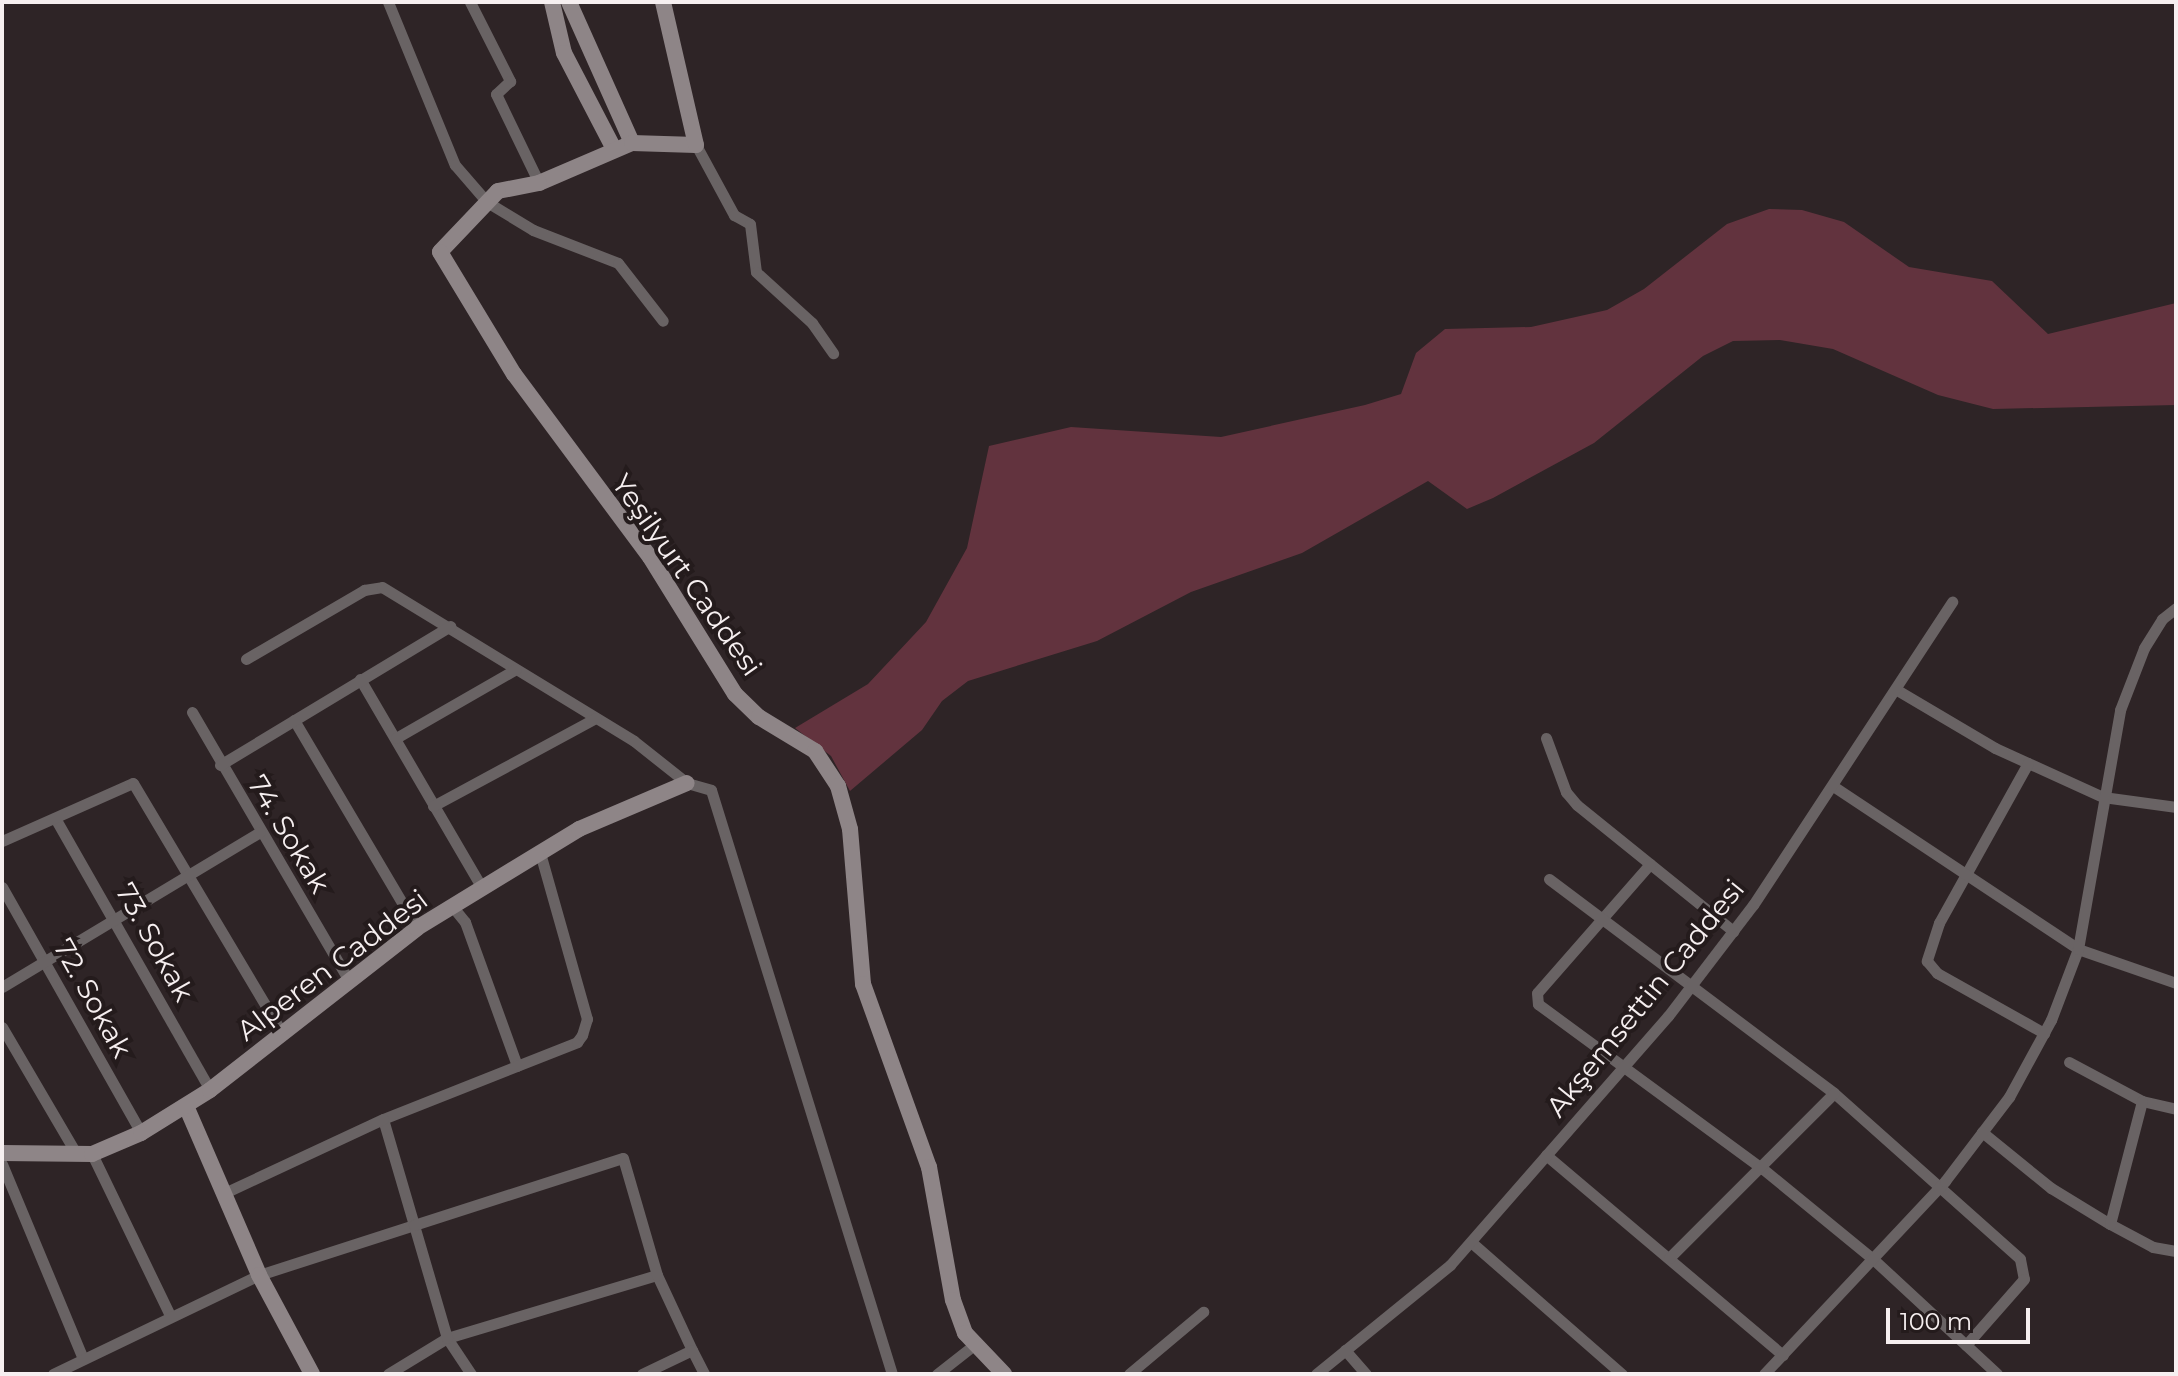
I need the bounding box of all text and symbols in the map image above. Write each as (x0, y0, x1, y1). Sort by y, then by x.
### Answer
street label: Yeşilyurt Caddesi (605, 468, 769, 682)
street label: 74. Sokak (241, 769, 337, 899)
street label: Akşemsettin Caddesi (1539, 873, 1751, 1123)
street label: 73. Sokak (109, 877, 201, 1007)
street label: Alperen Caddesi (230, 882, 434, 1048)
street label: 72. Sokak (47, 933, 139, 1063)
scale bar (1890, 1292, 2034, 1342)
text: 100 m (1900, 1307, 1972, 1336)

